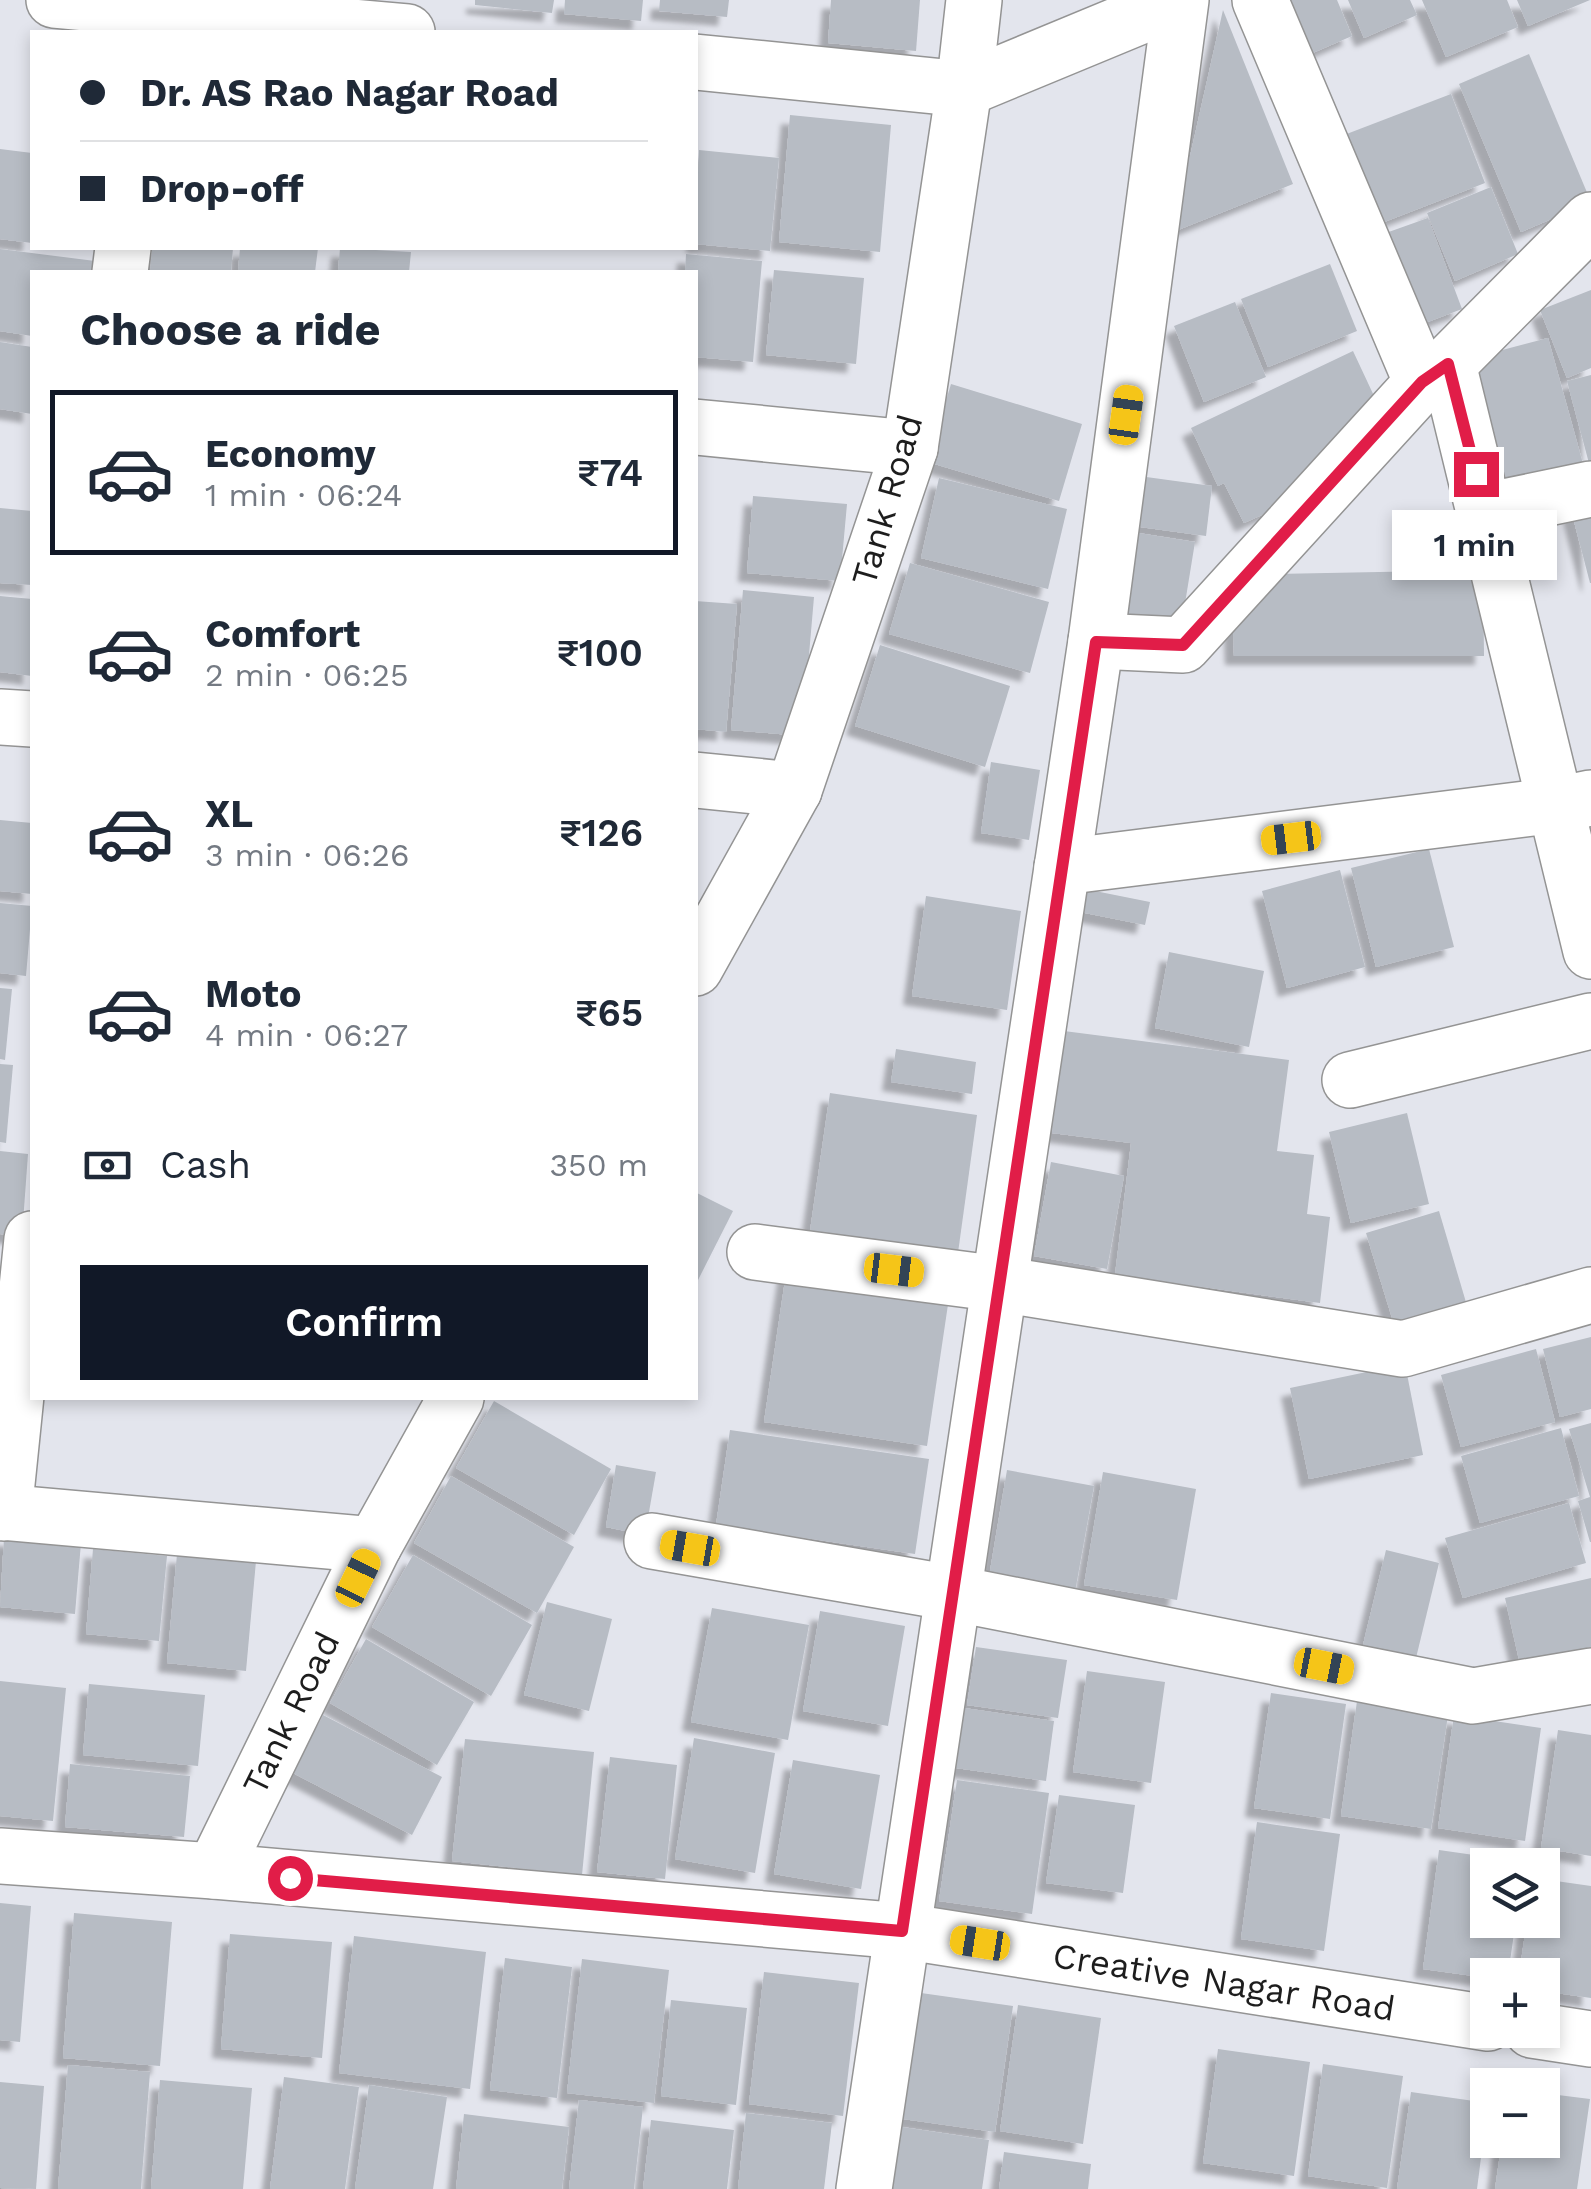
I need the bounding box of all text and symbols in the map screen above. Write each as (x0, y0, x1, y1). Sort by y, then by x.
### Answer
text: Dr. AS Rao Nagar Road (140, 71, 559, 115)
text: Drop-off (140, 167, 304, 211)
text: Choose a ride (80, 303, 380, 356)
car (1107, 383, 1145, 447)
street label: Tank Road (843, 410, 931, 590)
icon: car (85, 428, 175, 518)
text: Economy (205, 432, 376, 476)
text: ₹74 (577, 451, 643, 495)
route end (1454, 452, 1499, 497)
text: 1 min · 06:24 (205, 476, 402, 514)
callout: 1 min (1394, 509, 1558, 579)
text: 1 min (1433, 526, 1516, 564)
icon: car (85, 608, 175, 698)
text: Comfort (205, 612, 360, 656)
text: ₹100 (557, 631, 643, 675)
text: 2 min · 06:25 (205, 656, 409, 694)
icon: car (85, 788, 175, 878)
text: XL (205, 792, 253, 836)
text: ₹126 (559, 811, 643, 855)
car (1259, 819, 1323, 857)
text: 3 min · 06:26 (205, 836, 409, 874)
icon: car (85, 968, 175, 1058)
text: Moto (205, 972, 301, 1016)
text: ₹65 (575, 991, 643, 1035)
text: 4 min · 06:27 (205, 1016, 408, 1054)
icon: cash (80, 1138, 135, 1193)
text: Cash (160, 1143, 251, 1187)
text: 350 m (549, 1146, 648, 1184)
car (862, 1251, 926, 1289)
button: Confirm (80, 1265, 648, 1380)
car (658, 1528, 722, 1568)
car (331, 1544, 385, 1612)
street label: Tank Road (234, 1625, 348, 1801)
car (1292, 1646, 1356, 1686)
map controls (1470, 1848, 1560, 2158)
button: layers (1470, 1848, 1560, 1938)
route start (268, 1856, 313, 1901)
car (948, 1923, 1012, 1963)
street label: Creative Nagar Road (1050, 1934, 1398, 2030)
button: + (1470, 1958, 1560, 2048)
button: − (1470, 2068, 1560, 2158)

